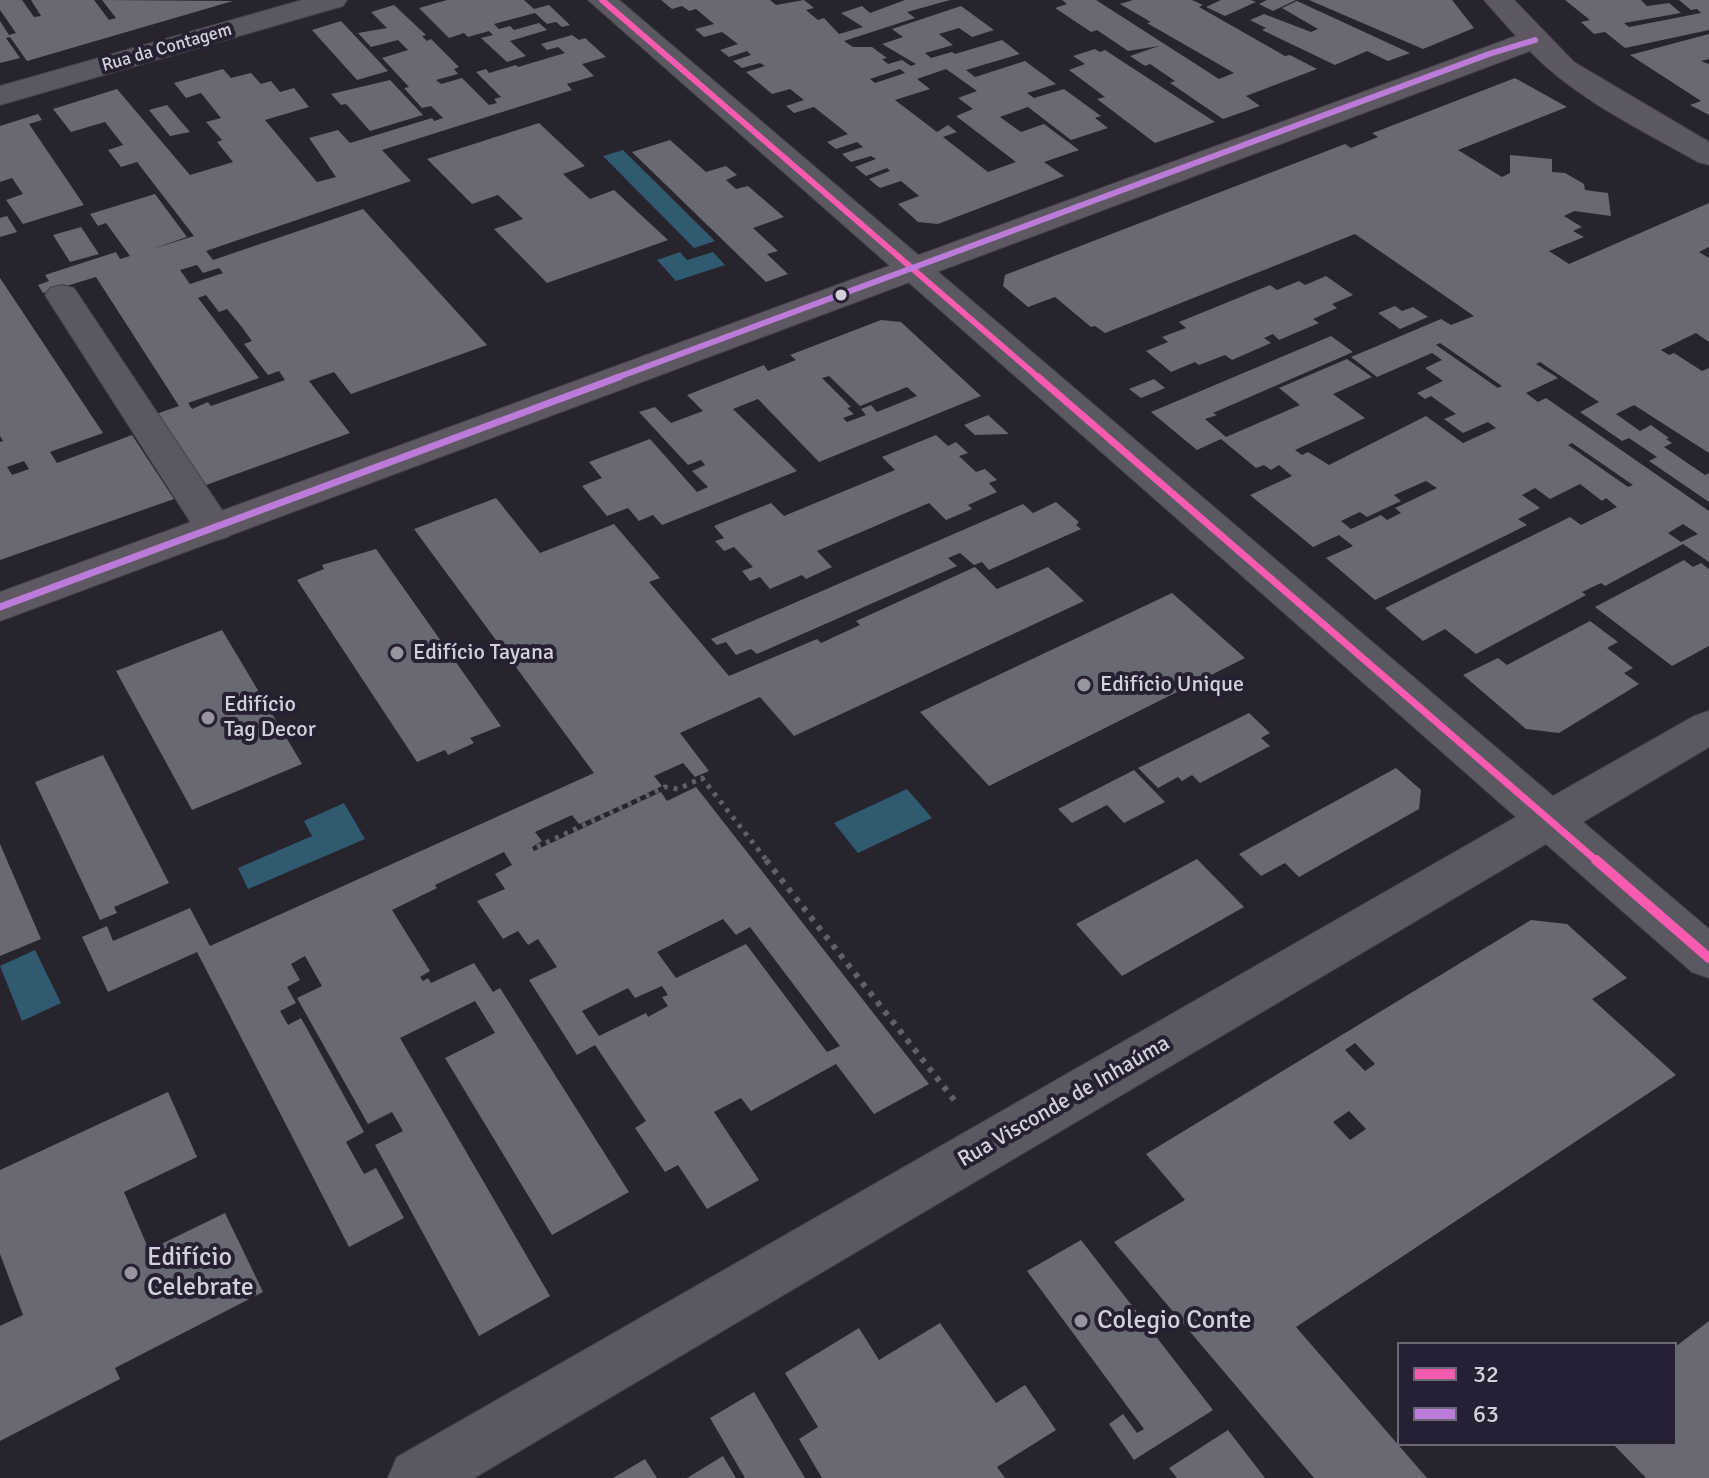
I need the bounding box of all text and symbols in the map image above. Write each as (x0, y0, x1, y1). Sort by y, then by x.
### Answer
street label: Rua da Contagem (100, 19, 234, 77)
unlabelled marker (833, 287, 849, 303)
place label: Edifício Tayana (413, 640, 554, 666)
marker: Edifício Tayana (388, 644, 406, 662)
place label: Edifício Unique (1100, 672, 1244, 698)
marker: Edifício Unique (1075, 676, 1093, 694)
place label: Edifício Tag Decor (224, 692, 316, 744)
marker: Edifício Tag Decor (199, 709, 217, 727)
street label: Rua Visconde de Inhaúma (953, 1031, 1175, 1173)
place label: Edifício Celebrate (147, 1242, 254, 1304)
marker: Edifício Celebrate (122, 1264, 140, 1282)
place label: Colegio Conte (1097, 1305, 1251, 1337)
marker: Colegio Conte (1072, 1312, 1090, 1330)
legend (1397, 1342, 1677, 1446)
text: 32 (1473, 1359, 1499, 1389)
text: 63 (1473, 1399, 1499, 1429)

